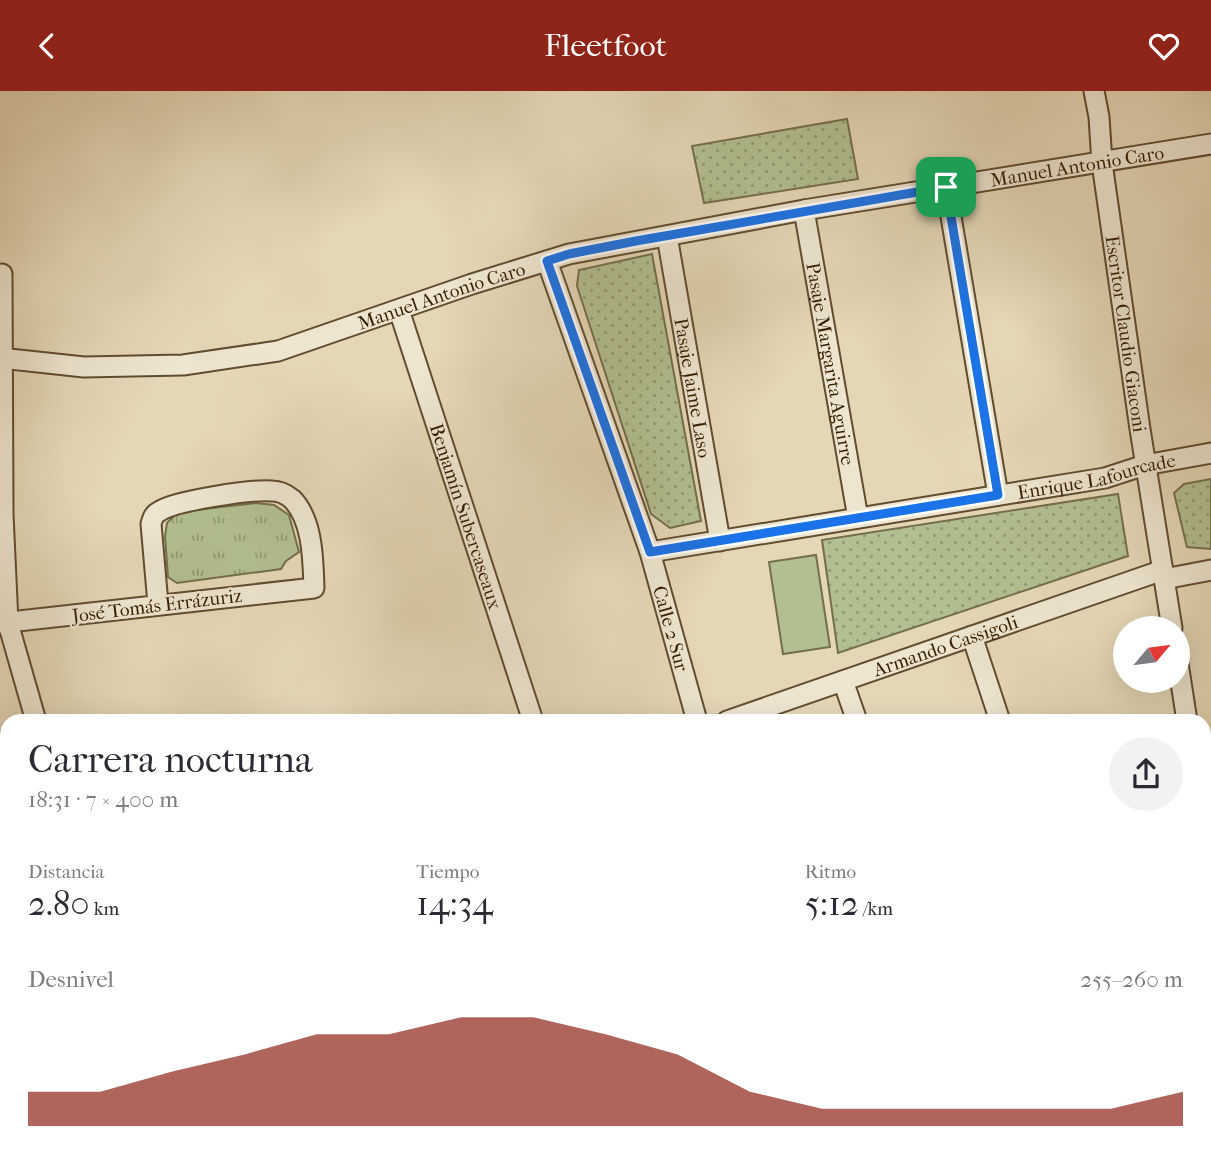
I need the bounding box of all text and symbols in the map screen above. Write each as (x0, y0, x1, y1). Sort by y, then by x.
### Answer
icon: back (28, 27, 66, 65)
text: Fleetfoot (544, 27, 667, 64)
icon: heart (1145, 27, 1183, 65)
street label: Manuel Antonio Caro (989, 142, 1166, 192)
pin (916, 157, 976, 217)
icon: arrive (927, 168, 965, 206)
street label: Escritor Claudio Giaconi (1100, 234, 1150, 434)
street label: Manuel Antonio Caro (355, 258, 528, 335)
street label: Pasaje Margarita Aguirre (801, 261, 859, 467)
street label: Pasaje Jaime Laso (669, 316, 715, 460)
street label: Benjamín Subercaseaux (425, 421, 506, 612)
street label: Enrique Lafourcade (1016, 450, 1177, 504)
street label: Calle 2 Sur (648, 583, 693, 675)
street label: José Tomás Errázuriz (69, 585, 243, 628)
street label: Armando Cassigoli (869, 611, 1021, 682)
north arrow (1113, 616, 1190, 693)
map controls (1113, 616, 1190, 693)
text: Carrera nocturna (28, 737, 313, 782)
button: share (1109, 737, 1183, 811)
text: 18:31 · 7 × 400 m (28, 786, 178, 813)
text: Distancia (28, 861, 104, 883)
text: Tiempo (416, 861, 479, 883)
text: Ritmo (805, 861, 856, 883)
text: 2.80 (28, 883, 90, 924)
text: 14:34 (416, 883, 493, 924)
text: 5:12 (805, 883, 859, 924)
text: km (90, 898, 119, 920)
text: /km (859, 898, 893, 920)
text: Desnivel (28, 966, 114, 993)
text: 255–260 m (1080, 966, 1183, 993)

